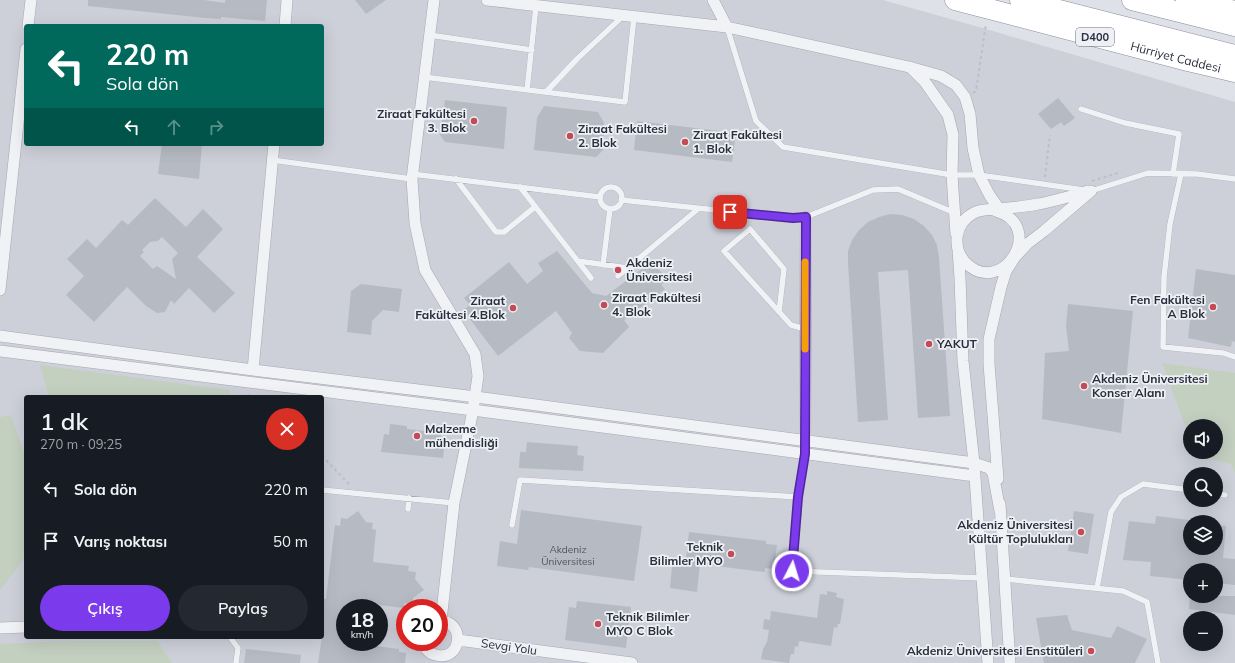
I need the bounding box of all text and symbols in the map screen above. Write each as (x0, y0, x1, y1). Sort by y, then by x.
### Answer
road number: D400 (1076, 28, 1114, 46)
text: 220 m (106, 37, 189, 72)
street label: Hürriyet Caddesi (1129, 38, 1223, 75)
icon: left (40, 40, 92, 92)
text: Sola dön (106, 72, 179, 95)
place label: Ziraat Fakültesi 3. Blok (377, 106, 466, 135)
icon: left (121, 116, 143, 138)
icon: ahead (163, 116, 185, 138)
icon: right (205, 116, 227, 138)
marker: Ziraat Fakültesi 3. Blok (469, 116, 479, 126)
place label: Ziraat Fakültesi 2. Blok (578, 121, 667, 150)
place label: Ziraat Fakültesi 1. Blok (693, 127, 782, 156)
marker: Ziraat Fakültesi 2. Blok (565, 131, 575, 141)
marker: Ziraat Fakültesi 1. Blok (680, 137, 690, 147)
pin (713, 195, 747, 229)
icon: arrive (719, 201, 741, 223)
place label: Akdeniz Üniversitesi (626, 255, 692, 284)
marker: Akdeniz Üniversitesi (613, 265, 623, 275)
place label: Ziraat Fakültesi 4. Blok (612, 290, 701, 319)
place label: Fen Fakültesi A Blok (1130, 292, 1205, 321)
place label: Ziraat Fakültesi 4.Blok (415, 293, 505, 322)
marker: Ziraat Fakültesi 4. Blok (599, 300, 609, 310)
marker: Fen Fakültesi A Blok (1208, 302, 1218, 312)
marker: Ziraat Fakültesi 4.Blok (508, 303, 518, 313)
place label: YAKUT (936, 336, 978, 351)
marker: YAKUT (924, 339, 934, 349)
place label: Akdeniz Üniversitesi Konser Alanı (1092, 371, 1208, 400)
marker: Akdeniz Üniversitesi Konser Alanı (1079, 381, 1089, 391)
text: 1 dk (40, 406, 88, 436)
button: close (266, 408, 308, 450)
map controls (1183, 419, 1223, 651)
button: sound (1183, 419, 1223, 459)
place label: Malzeme mühendisliği (425, 421, 498, 450)
marker: Malzeme mühendisliği (412, 431, 422, 441)
text: 270 m · 09:25 (40, 436, 122, 452)
button: search (1183, 467, 1223, 507)
icon: left (40, 478, 62, 500)
text: Sola dön (74, 480, 137, 499)
text: 220 m (264, 480, 308, 499)
button: layers (1183, 515, 1223, 555)
place label: Akdeniz Üniversitesi Kültür Toplulukları (957, 517, 1073, 546)
marker: Akdeniz Üniversitesi Kültür Toplulukları (1076, 527, 1086, 537)
icon: arrive (40, 530, 62, 552)
text: Varış noktası (74, 532, 167, 551)
text: 50 m (273, 532, 308, 551)
place label: Teknik Bilimler MYO (650, 539, 723, 568)
house number: Akdeniz Üniversitesi (541, 543, 595, 568)
marker: Teknik Bilimler MYO (726, 549, 736, 559)
position arrow (771, 550, 813, 592)
button: + (1183, 563, 1223, 603)
button: Çıkış (40, 585, 170, 631)
button: Paylaş (178, 585, 308, 631)
speed limit sign: 20 (396, 599, 448, 651)
text: 18 (350, 607, 374, 632)
place label: Teknik Bilimler MYO C Blok (606, 609, 690, 638)
button: − (1183, 611, 1223, 651)
marker: Teknik Bilimler MYO C Blok (593, 619, 603, 629)
text: km/h (351, 628, 373, 641)
street label: Sevgi Yolu (480, 635, 538, 658)
place label: Akdeniz Üniversitesi Enstitüleri (907, 643, 1083, 658)
marker: Akdeniz Üniversitesi Enstitüleri (1086, 646, 1096, 656)

